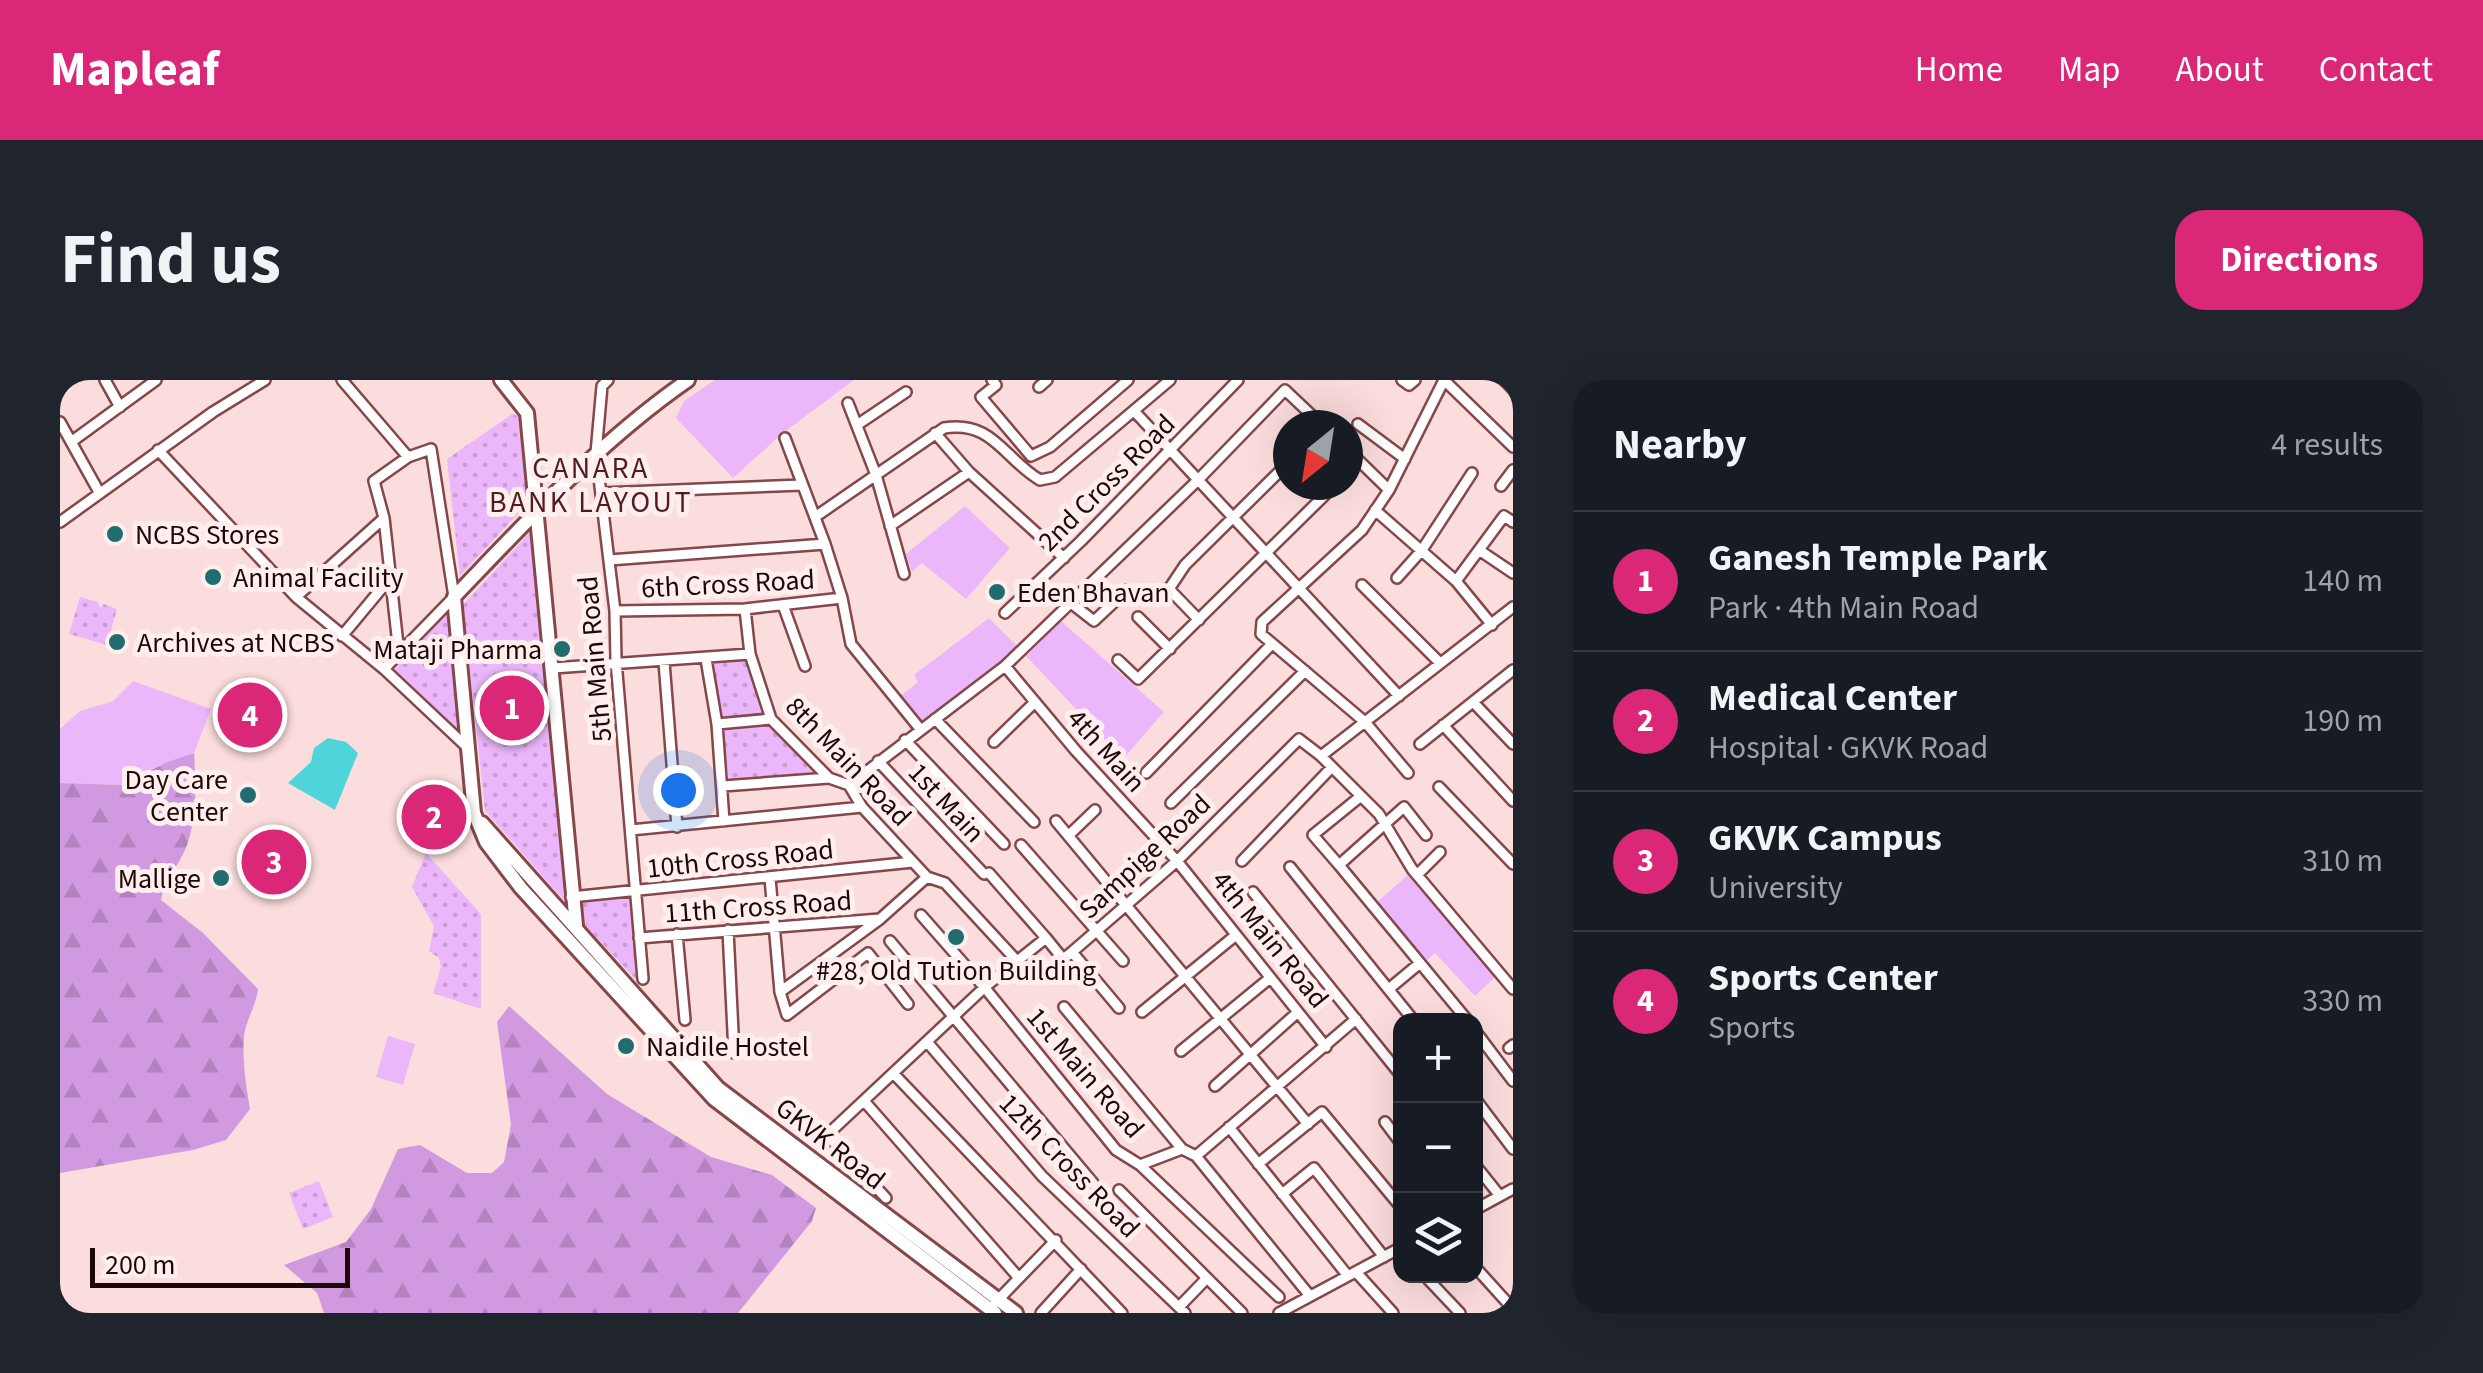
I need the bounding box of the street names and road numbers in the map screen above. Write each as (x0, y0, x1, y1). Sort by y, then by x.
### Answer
street label: 2nd Cross Road (1029, 405, 1185, 561)
street label: 6th Cross Road (640, 559, 816, 609)
street label: 5th Main Road (568, 574, 622, 744)
street label: 8th Main Road (776, 688, 921, 836)
street label: 4th Main (1058, 700, 1155, 802)
street label: 1st Main (899, 754, 994, 852)
street label: Sampige Road (1070, 785, 1220, 929)
street label: 10th Cross Road (645, 829, 836, 889)
street label: 4th Main Road (1202, 862, 1338, 1017)
street label: 11th Cross Road (663, 880, 853, 933)
street label: 1st Main Road (1017, 998, 1154, 1147)
street label: 12th Cross Road (990, 1084, 1149, 1247)
street label: GKVK Road (767, 1088, 894, 1199)

